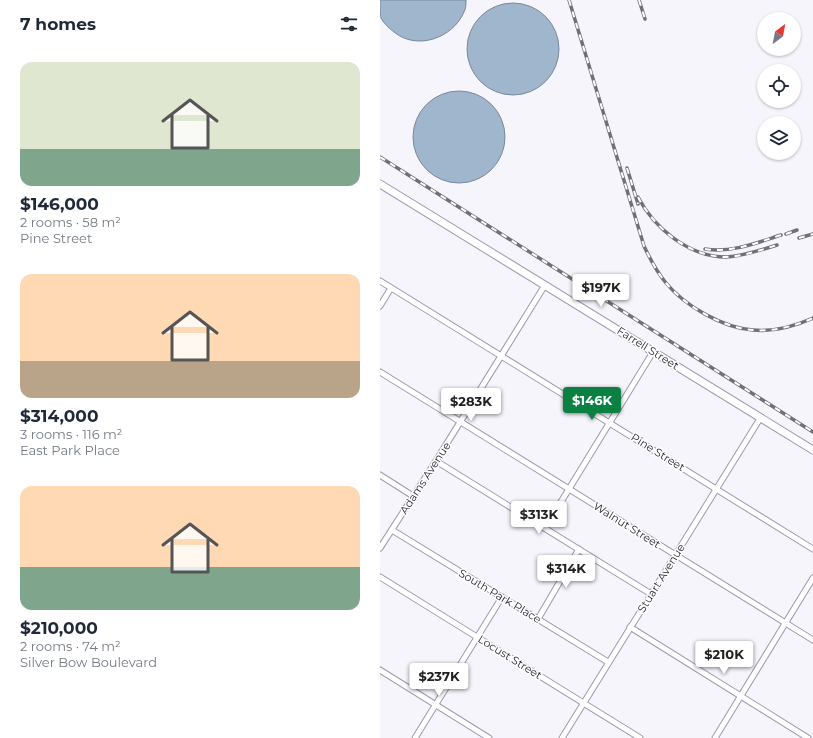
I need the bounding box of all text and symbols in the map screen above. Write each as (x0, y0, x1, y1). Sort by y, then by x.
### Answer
north arrow (757, 12, 801, 56)
map controls (757, 12, 801, 160)
icon: filters (338, 13, 360, 35)
text: 7 homes (20, 14, 96, 34)
button: locate (757, 64, 801, 108)
icon: home (154, 88, 226, 160)
button: layers (757, 116, 801, 160)
text: $146,000 (20, 194, 99, 214)
text: 2 rooms · 58 m² (20, 214, 121, 230)
text: Pine Street (20, 230, 92, 246)
pin: $197K (573, 274, 629, 308)
text: $197K (581, 279, 621, 295)
icon: home (154, 300, 226, 372)
street label: Farrell Street (614, 323, 682, 373)
pin: $146K (564, 387, 620, 421)
pin: $283K (443, 388, 499, 422)
text: $146K (572, 392, 612, 408)
text: $283K (450, 393, 492, 409)
text: $314,000 (20, 406, 98, 426)
text: 3 rooms · 116 m² (20, 426, 122, 442)
street label: Pine Street (628, 430, 688, 474)
street label: Adams Avenue (396, 439, 454, 517)
text: East Park Place (20, 442, 120, 458)
street label: Walnut Street (591, 499, 664, 551)
pin: $313K (511, 501, 567, 535)
text: $313K (520, 506, 558, 522)
icon: home (154, 512, 226, 584)
street label: Stuart Avenue (634, 541, 688, 615)
pin: $314K (538, 555, 594, 589)
text: $314K (546, 560, 586, 576)
street label: South Park Place (456, 566, 544, 626)
text: $210,000 (20, 618, 98, 638)
street label: Locust Street (475, 632, 545, 683)
text: 2 rooms · 74 m² (20, 638, 121, 654)
pin: $210K (696, 641, 752, 675)
text: $210K (704, 646, 744, 662)
text: Silver Bow Boulevard (20, 654, 157, 670)
pin: $237K (411, 663, 467, 697)
text: $237K (418, 668, 460, 684)

